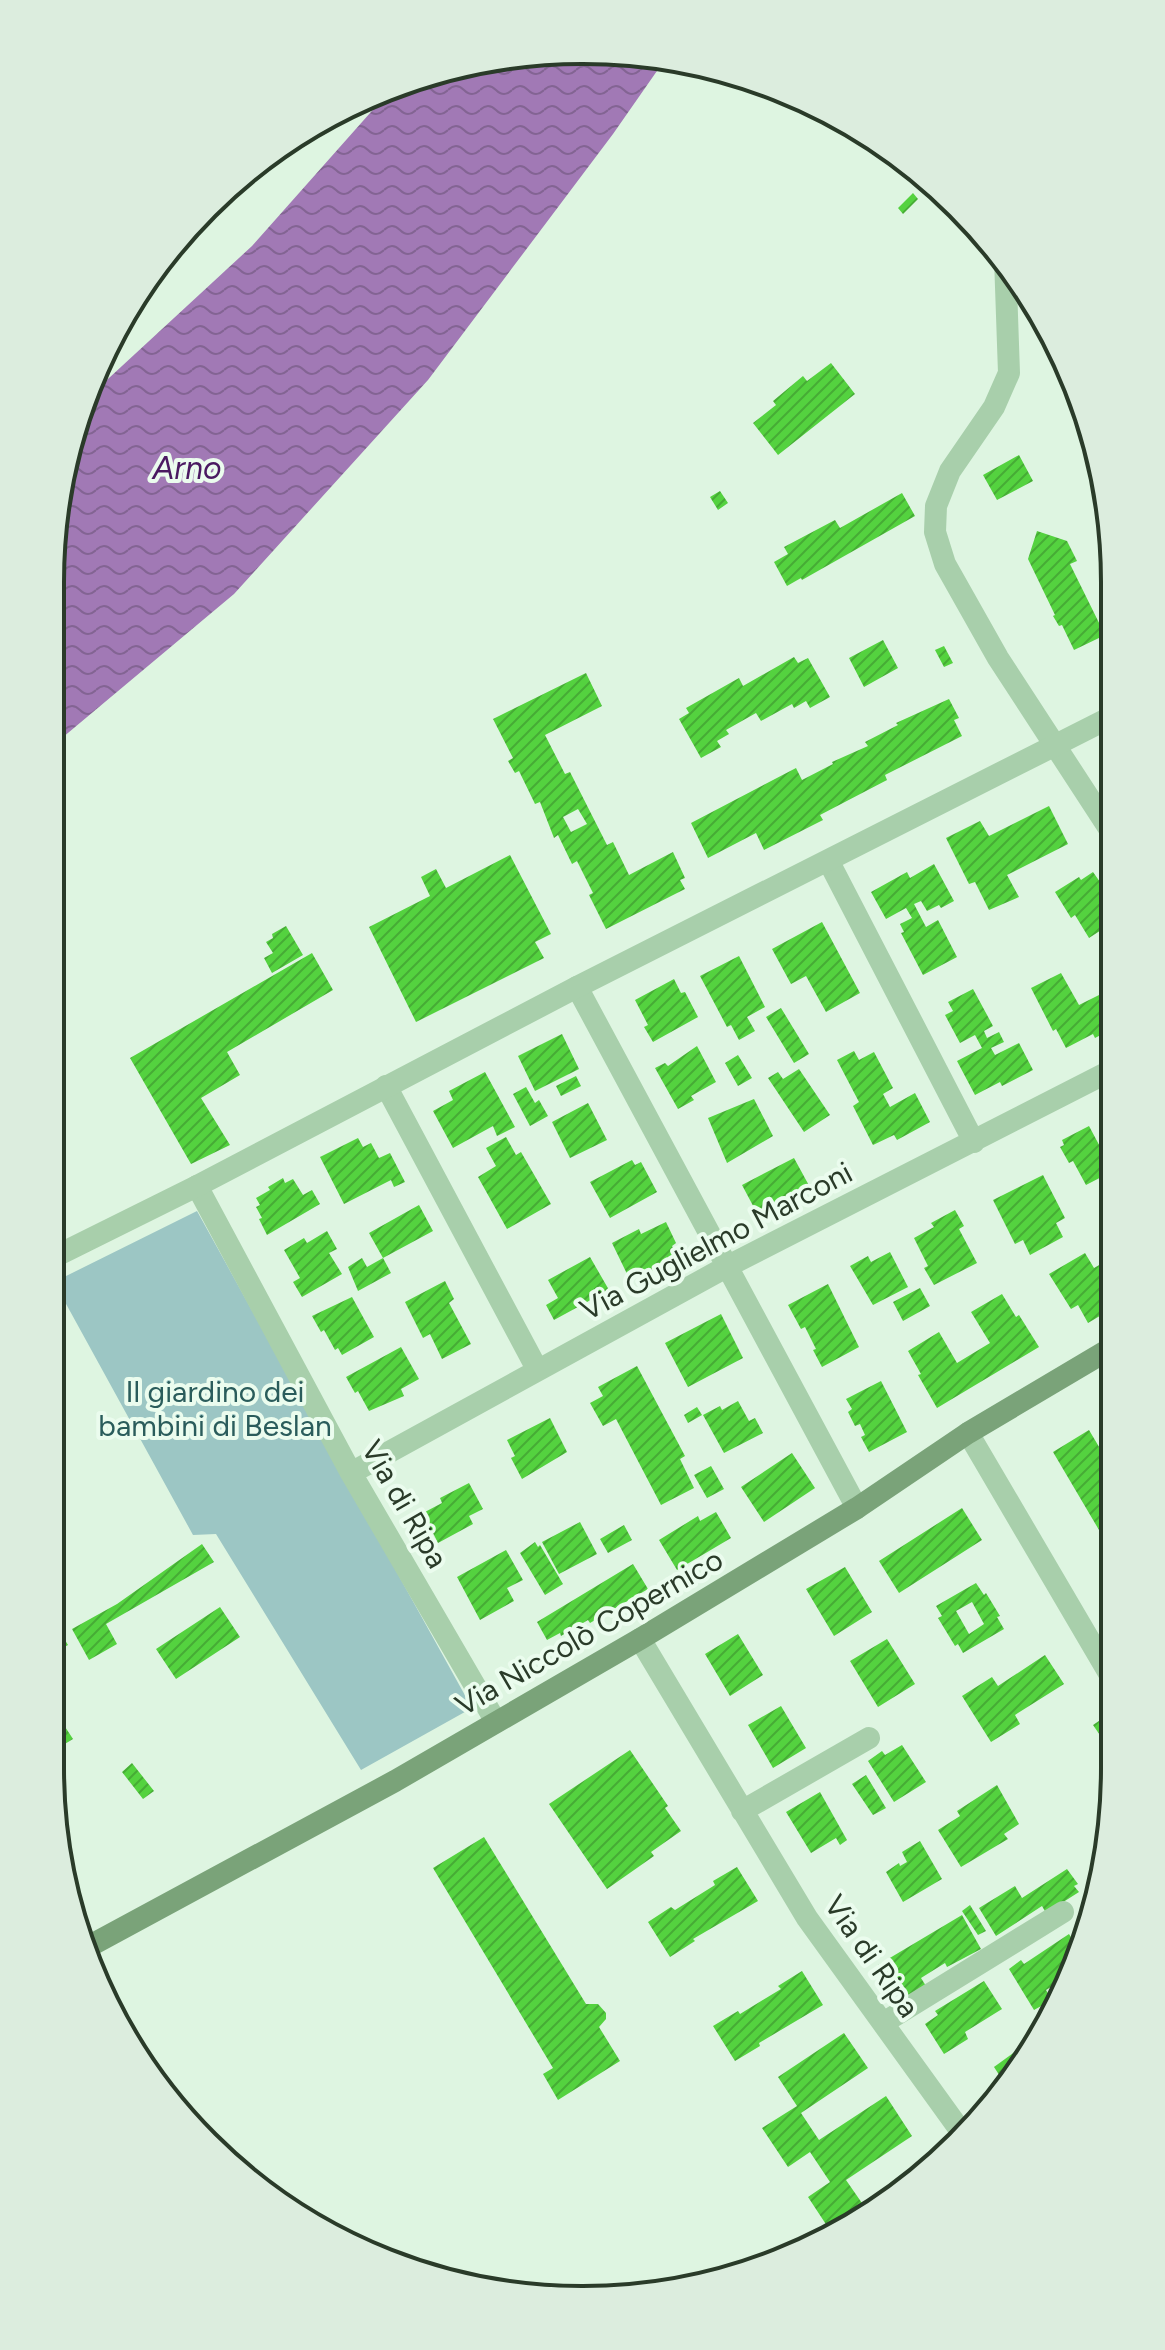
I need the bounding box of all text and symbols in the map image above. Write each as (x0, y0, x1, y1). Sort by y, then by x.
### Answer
water label: Arno (150, 449, 222, 487)
street label: Via Guglielmo Marconi (574, 1154, 858, 1328)
park label: Il giardino dei bambini di Beslan (98, 1373, 332, 1444)
street label: Via di Ripa (354, 1434, 456, 1574)
street label: Via Niccolò Copernico (449, 1540, 729, 1724)
street label: Via di Ripa (816, 1888, 928, 2024)

